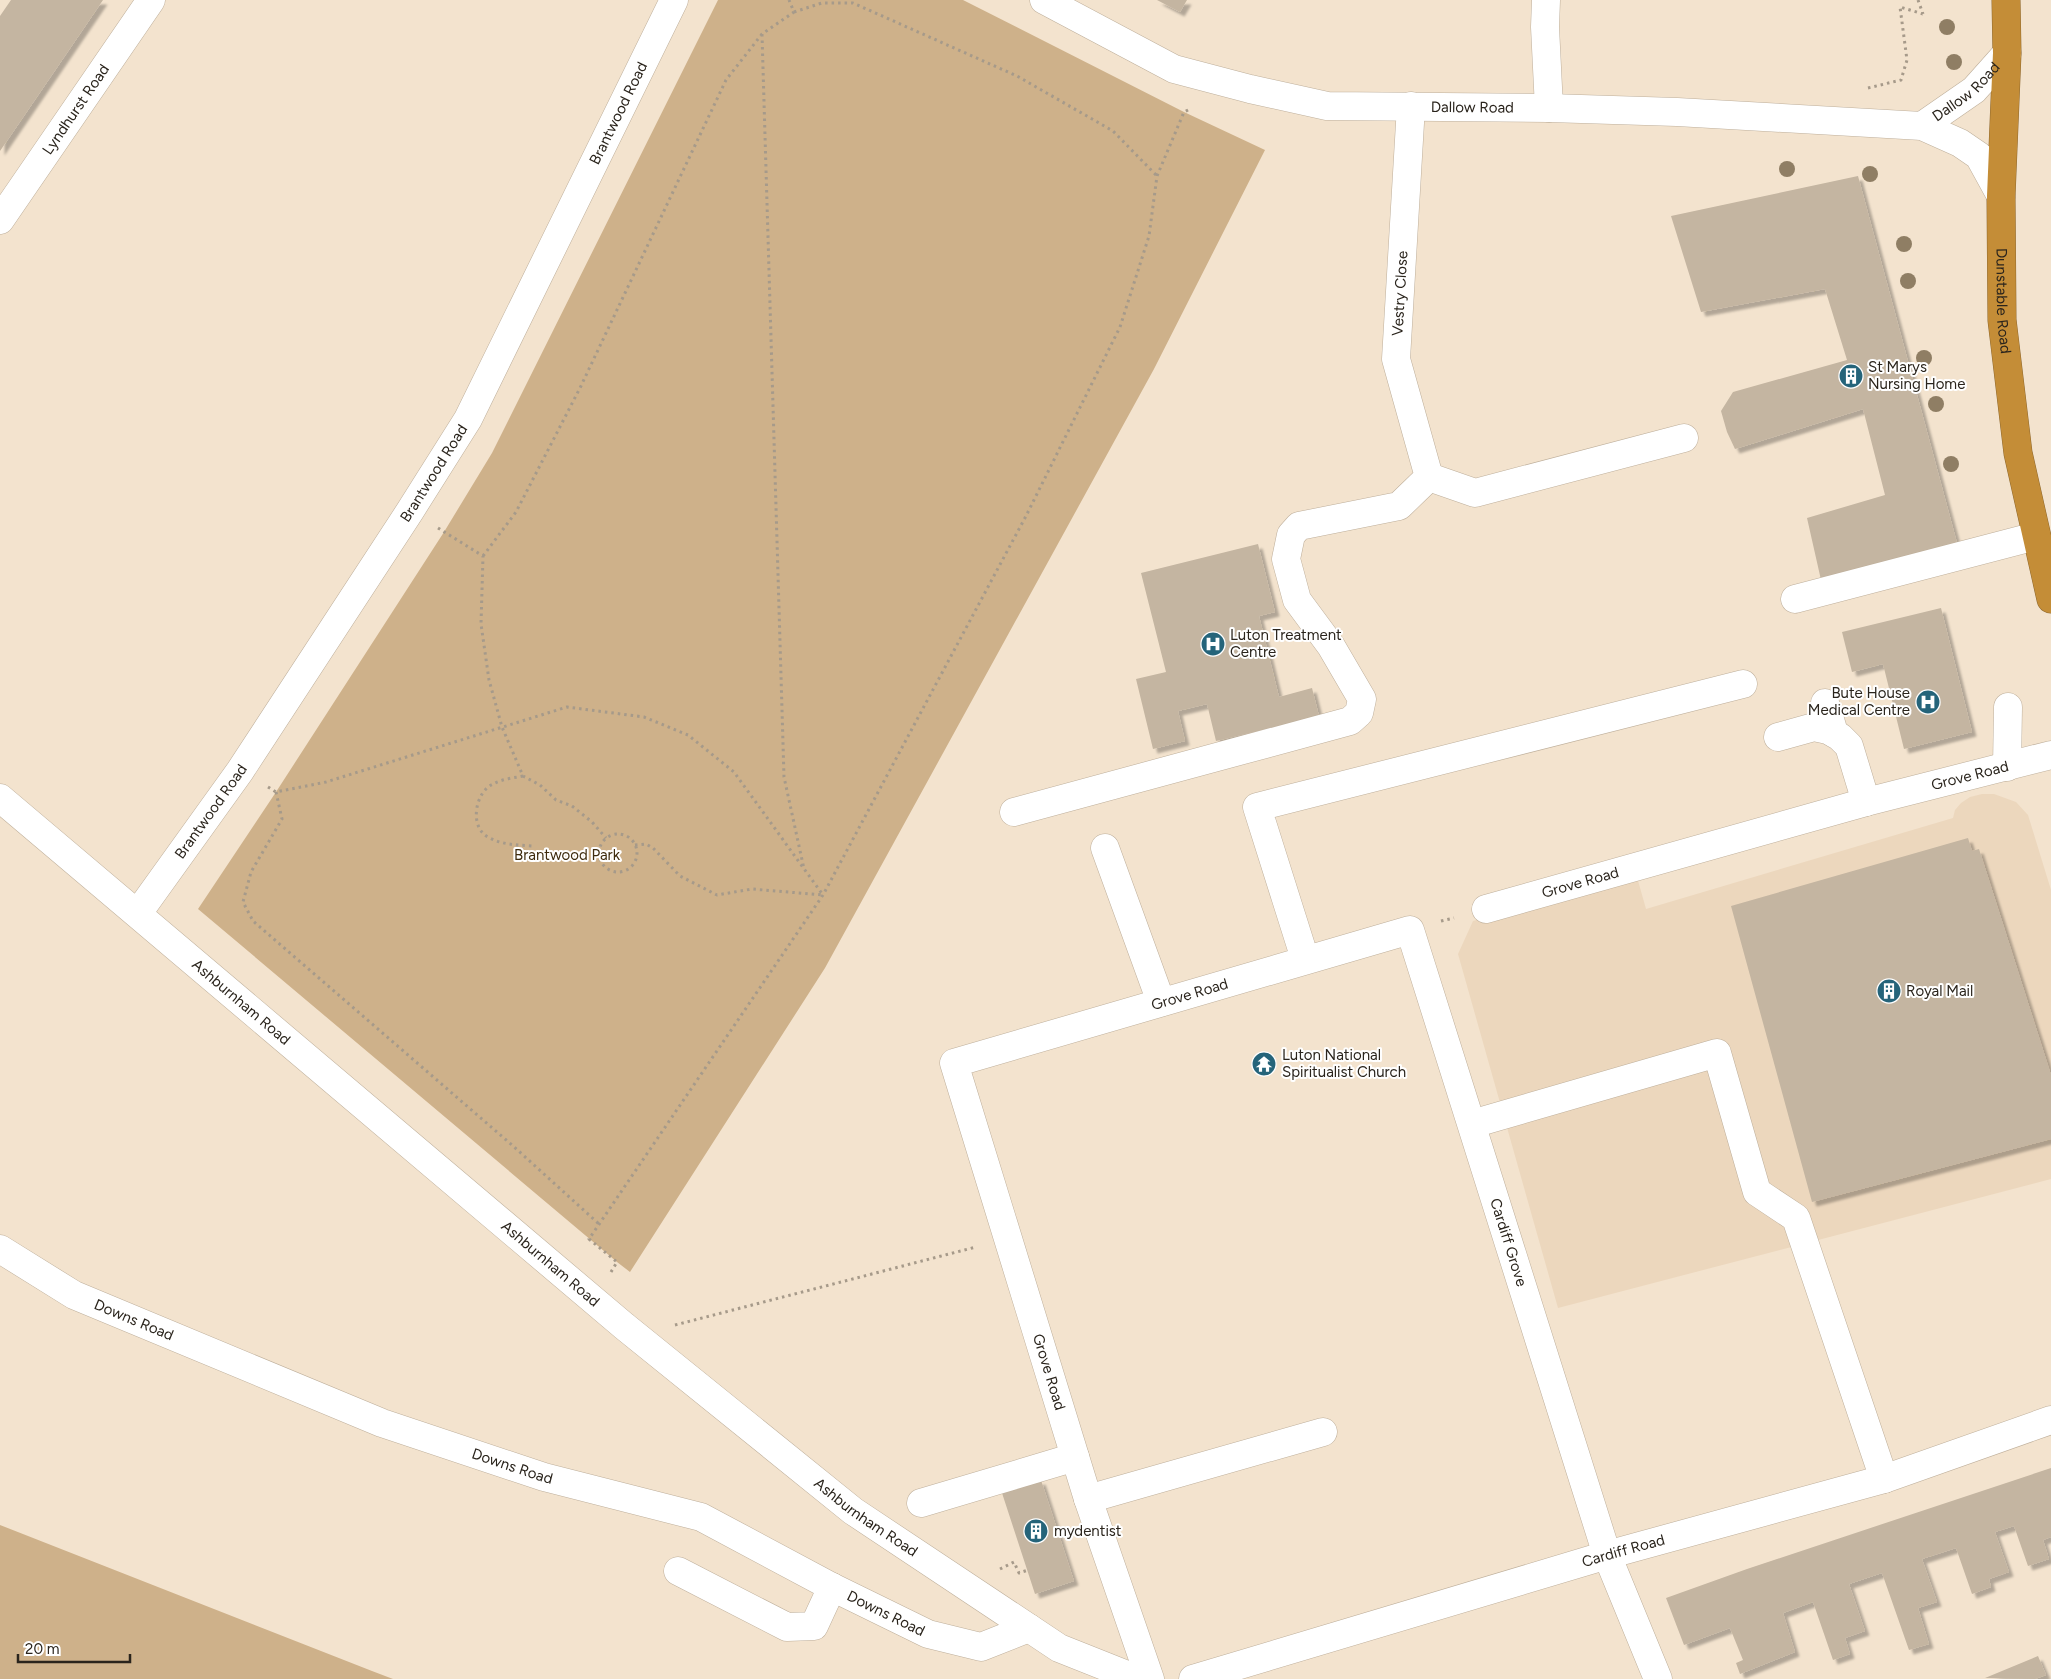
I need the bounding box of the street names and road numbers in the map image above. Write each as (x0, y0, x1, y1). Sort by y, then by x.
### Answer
street label: Dallow Road (1929, 58, 2004, 125)
street label: Brantwood Road (586, 59, 651, 167)
street label: Lyndhurst Road (39, 61, 113, 158)
street label: Dallow Road (1431, 98, 1514, 117)
street label: Dunstable Road (1992, 248, 2015, 355)
street label: Vestry Close (1388, 250, 1411, 337)
street label: Brantwood Road (396, 421, 471, 526)
street label: Grove Road (1929, 757, 2010, 794)
street label: Brantwood Road (171, 761, 251, 862)
street label: Grove Road (1540, 863, 1621, 902)
street label: Ashburnham Road (188, 955, 294, 1049)
street label: Grove Road (1149, 975, 1230, 1014)
street label: Cardiff Grove (1486, 1196, 1531, 1289)
street label: Ashburnham Road (498, 1217, 603, 1310)
street label: Downs Road (92, 1295, 176, 1344)
street label: Grove Road (1029, 1332, 1069, 1412)
street label: Downs Road (469, 1445, 555, 1488)
street label: Ashburnham Road (810, 1474, 921, 1560)
street label: Cardiff Road (1580, 1531, 1667, 1571)
street label: Downs Road (844, 1587, 928, 1640)

